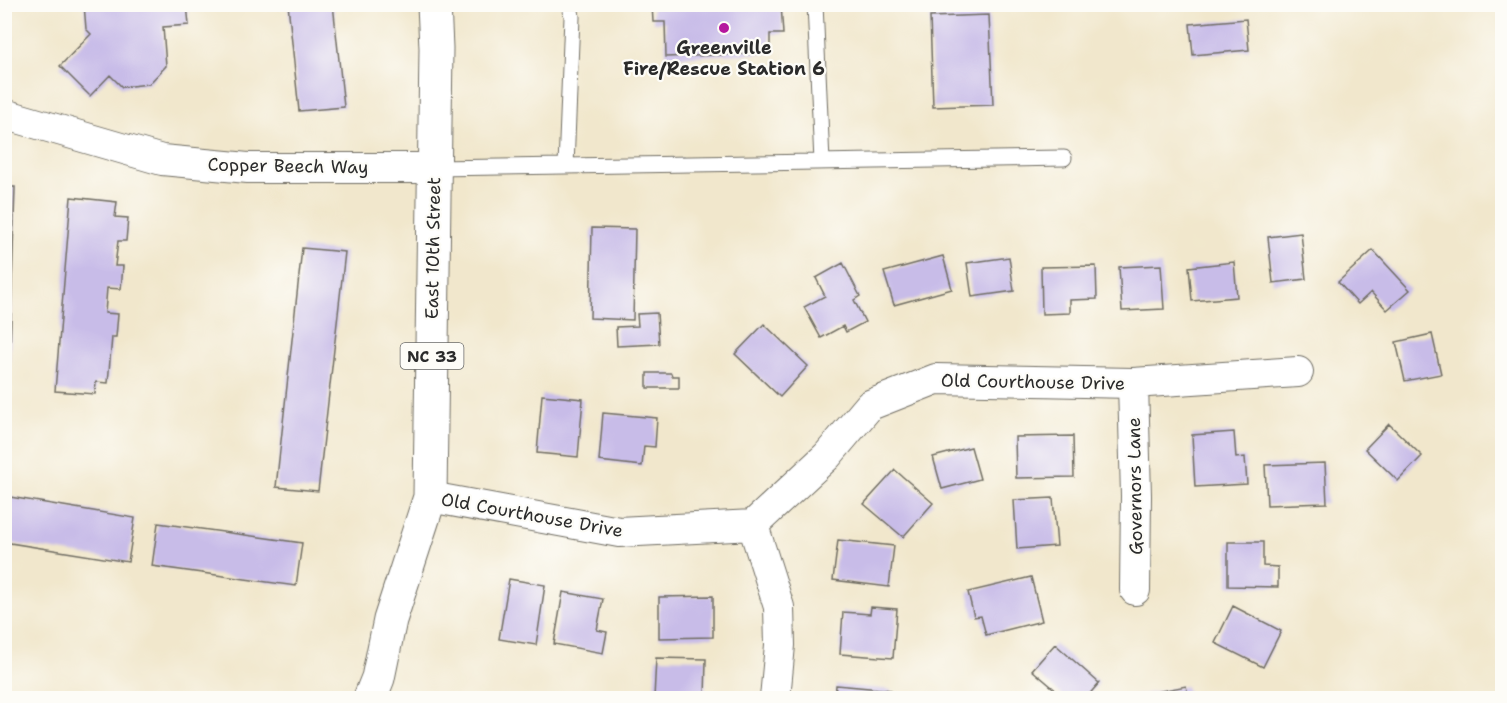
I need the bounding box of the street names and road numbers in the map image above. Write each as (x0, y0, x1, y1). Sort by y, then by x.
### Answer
street label: Copper Beech Way (207, 153, 369, 179)
street label: East 10th Street (420, 177, 446, 319)
road number: NC 33 (400, 343, 464, 369)
street label: Old Courthouse Drive (941, 368, 1125, 396)
street label: Governors Lane (1122, 417, 1148, 555)
street label: Old Courthouse Drive (439, 487, 625, 543)

